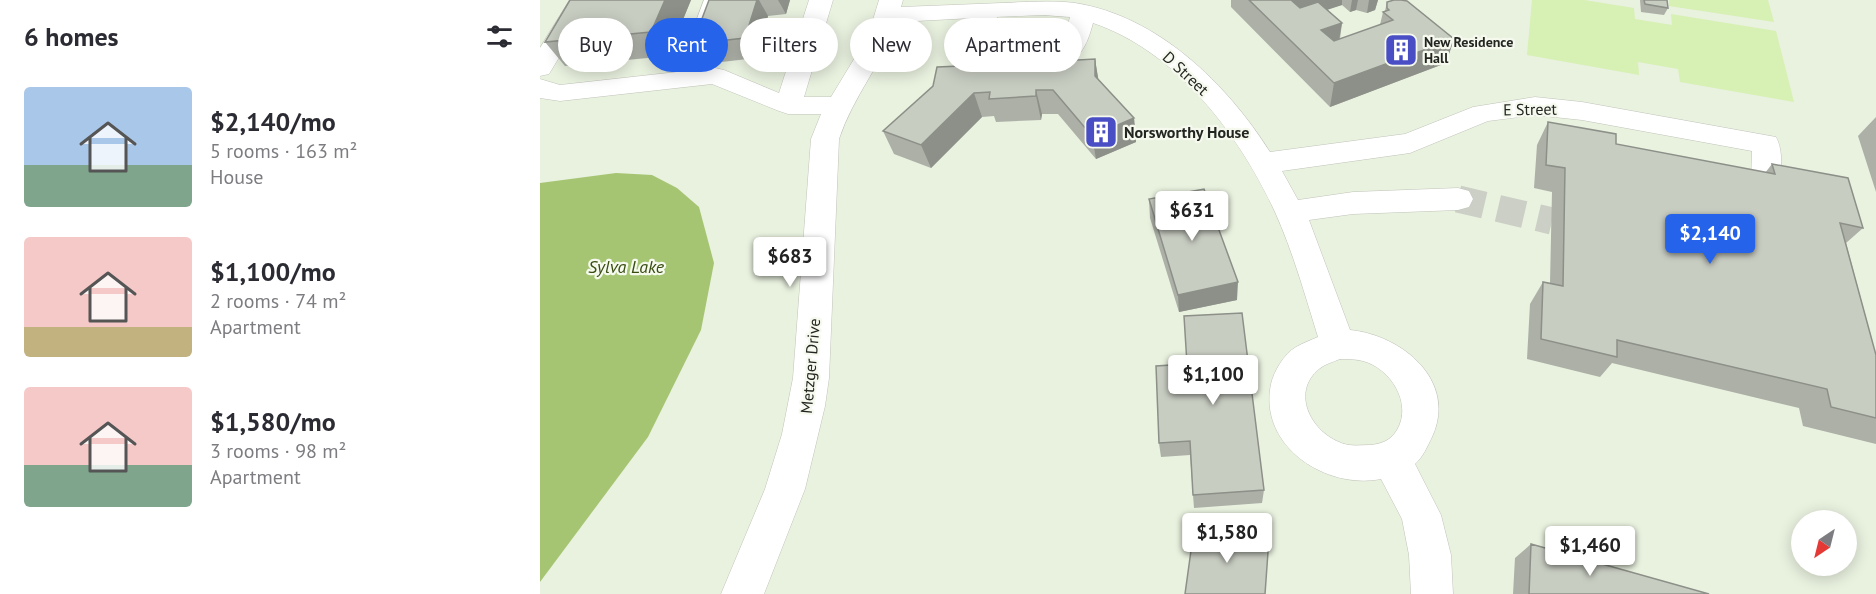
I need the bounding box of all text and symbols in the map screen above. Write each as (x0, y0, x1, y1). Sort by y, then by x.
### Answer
chip: Buy (558, 18, 633, 72)
chip: Rent (645, 18, 728, 72)
chip: Filters (740, 18, 838, 72)
chip: New (850, 18, 932, 72)
chip: Apartment (944, 18, 1082, 72)
text: 6 homes (24, 20, 119, 53)
icon: filters (483, 20, 516, 53)
building icon: New Residence Hall (1383, 32, 1419, 68)
place label: New Residence Hall (1424, 33, 1513, 67)
street label: D Street (1159, 47, 1214, 100)
street label: E Street (1503, 99, 1558, 119)
text: $2,140/mo (210, 105, 336, 138)
icon: home (72, 111, 144, 183)
building icon: Norsworthy House (1083, 114, 1119, 150)
place label: Norsworthy House (1124, 122, 1249, 142)
text: 5 rooms · 163 m² (210, 138, 357, 164)
text: House (210, 164, 264, 190)
pin: $631 (1156, 191, 1228, 242)
text: $631 (1169, 197, 1215, 223)
pin: $2,140 (1661, 214, 1759, 265)
text: $2,140 (1679, 220, 1741, 246)
pin: $683 (754, 237, 826, 288)
text: $683 (767, 243, 813, 269)
text: $1,100/mo (210, 255, 336, 288)
water label: Sylva Lake (588, 255, 665, 278)
icon: home (72, 261, 144, 333)
text: 2 rooms · 74 m² (210, 288, 346, 314)
text: Apartment (210, 314, 301, 340)
street label: Metzger Drive (796, 318, 824, 414)
pin: $1,100 (1164, 355, 1262, 406)
text: $1,100 (1182, 361, 1244, 387)
text: $1,580/mo (210, 405, 336, 438)
icon: home (72, 411, 144, 483)
text: 3 rooms · 98 m² (210, 438, 346, 464)
text: Apartment (210, 464, 301, 490)
north arrow (1791, 510, 1857, 576)
map controls (1791, 510, 1857, 576)
pin: $1,580 (1178, 513, 1276, 564)
text: $1,580 (1196, 519, 1258, 545)
pin: $1,460 (1541, 526, 1639, 577)
text: $1,460 (1559, 532, 1621, 558)

